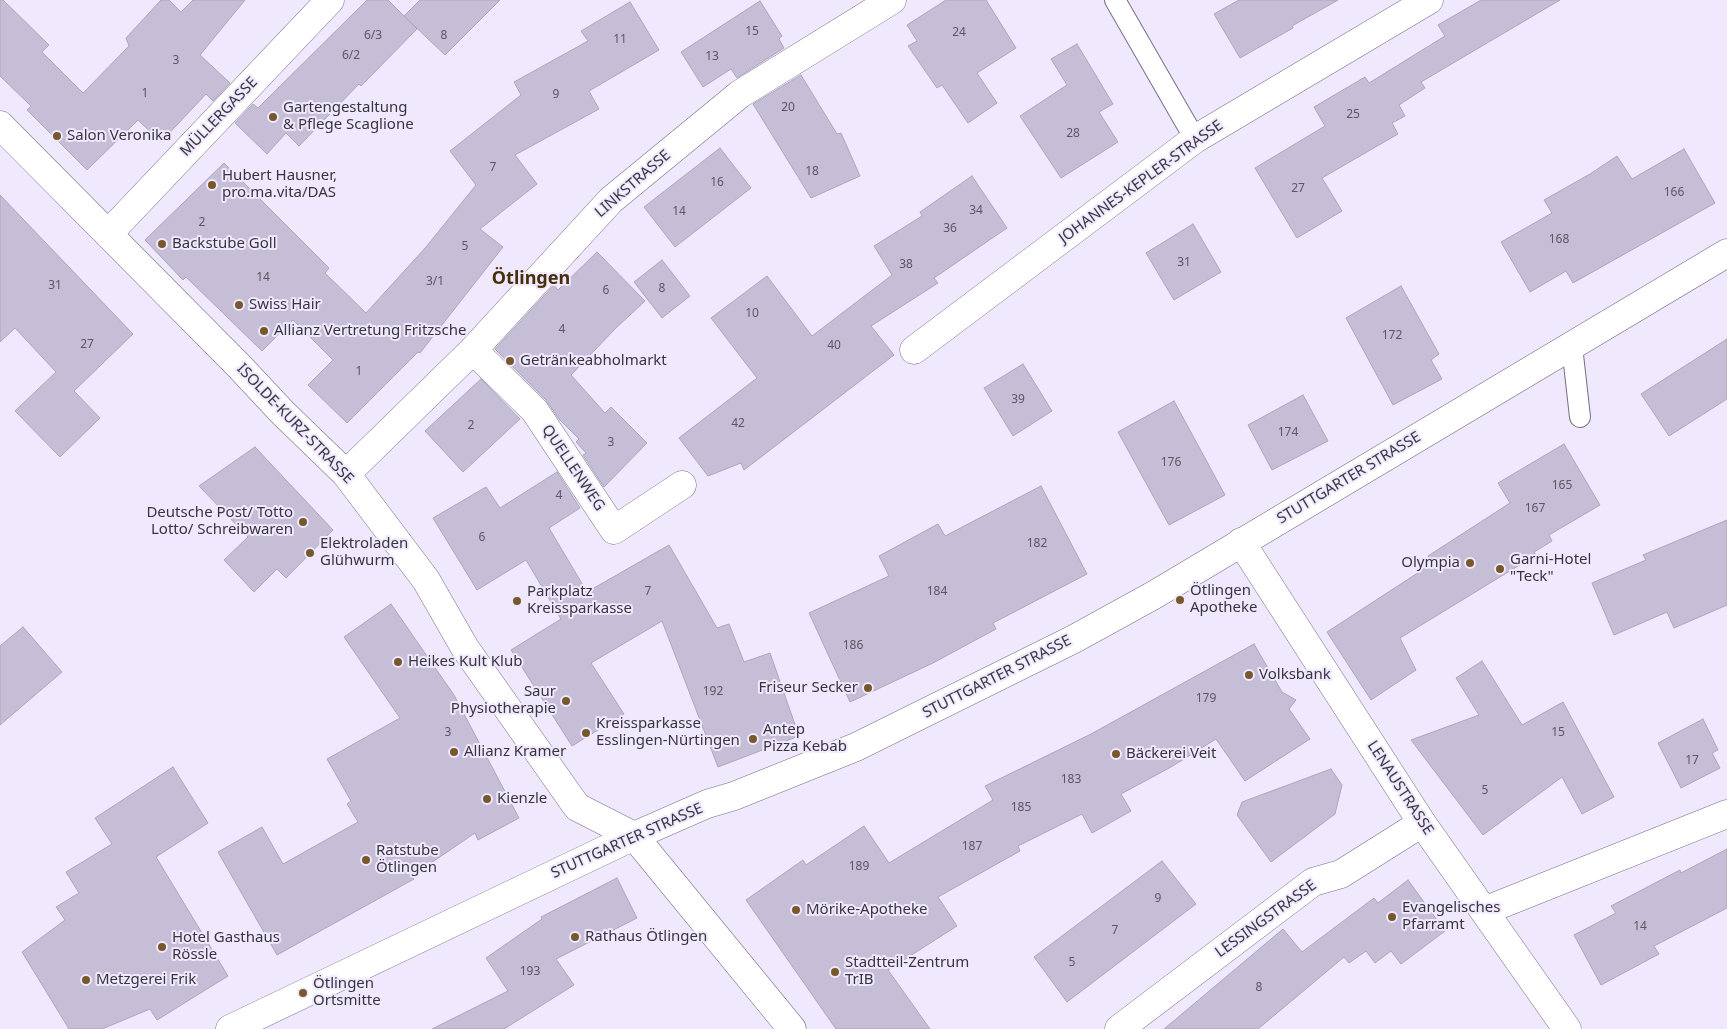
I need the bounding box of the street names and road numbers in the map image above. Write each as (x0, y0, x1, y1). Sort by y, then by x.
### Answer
street label: MÜLLERGASSE (177, 74, 261, 160)
street label: JOHANNES-KEPLER-STRASSE (1056, 117, 1226, 247)
street label: LINKSTRASSE (592, 146, 674, 222)
street label: ISOLDE-KURZ-STRASSE (233, 360, 357, 488)
street label: QUELLENWEG (538, 422, 608, 514)
street label: STUTTGARTER STRASSE (1274, 428, 1424, 528)
street label: STUTTGARTER STRASSE (920, 632, 1074, 722)
street label: LENAUSTRASSE (1363, 738, 1437, 838)
street label: STUTTGARTER STRASSE (548, 799, 706, 883)
street label: LESSINGSTRASSE (1212, 876, 1320, 962)

